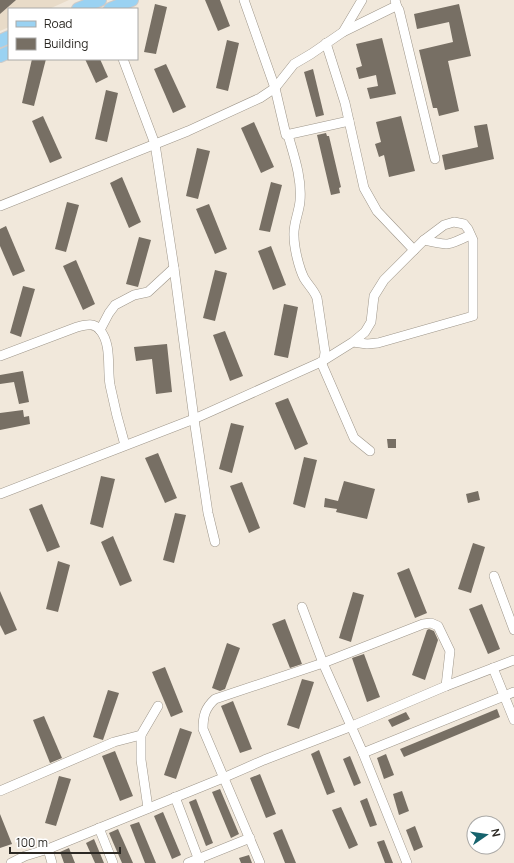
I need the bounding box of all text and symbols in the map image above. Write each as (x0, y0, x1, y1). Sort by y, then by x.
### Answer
legend (8, 8, 138, 60)
text: Road (44, 15, 72, 32)
text: Building (44, 35, 88, 52)
north arrow (466, 815, 506, 855)
text: N (488, 827, 504, 838)
scale bar (10, 829, 120, 855)
text: 100 m (16, 834, 48, 851)

